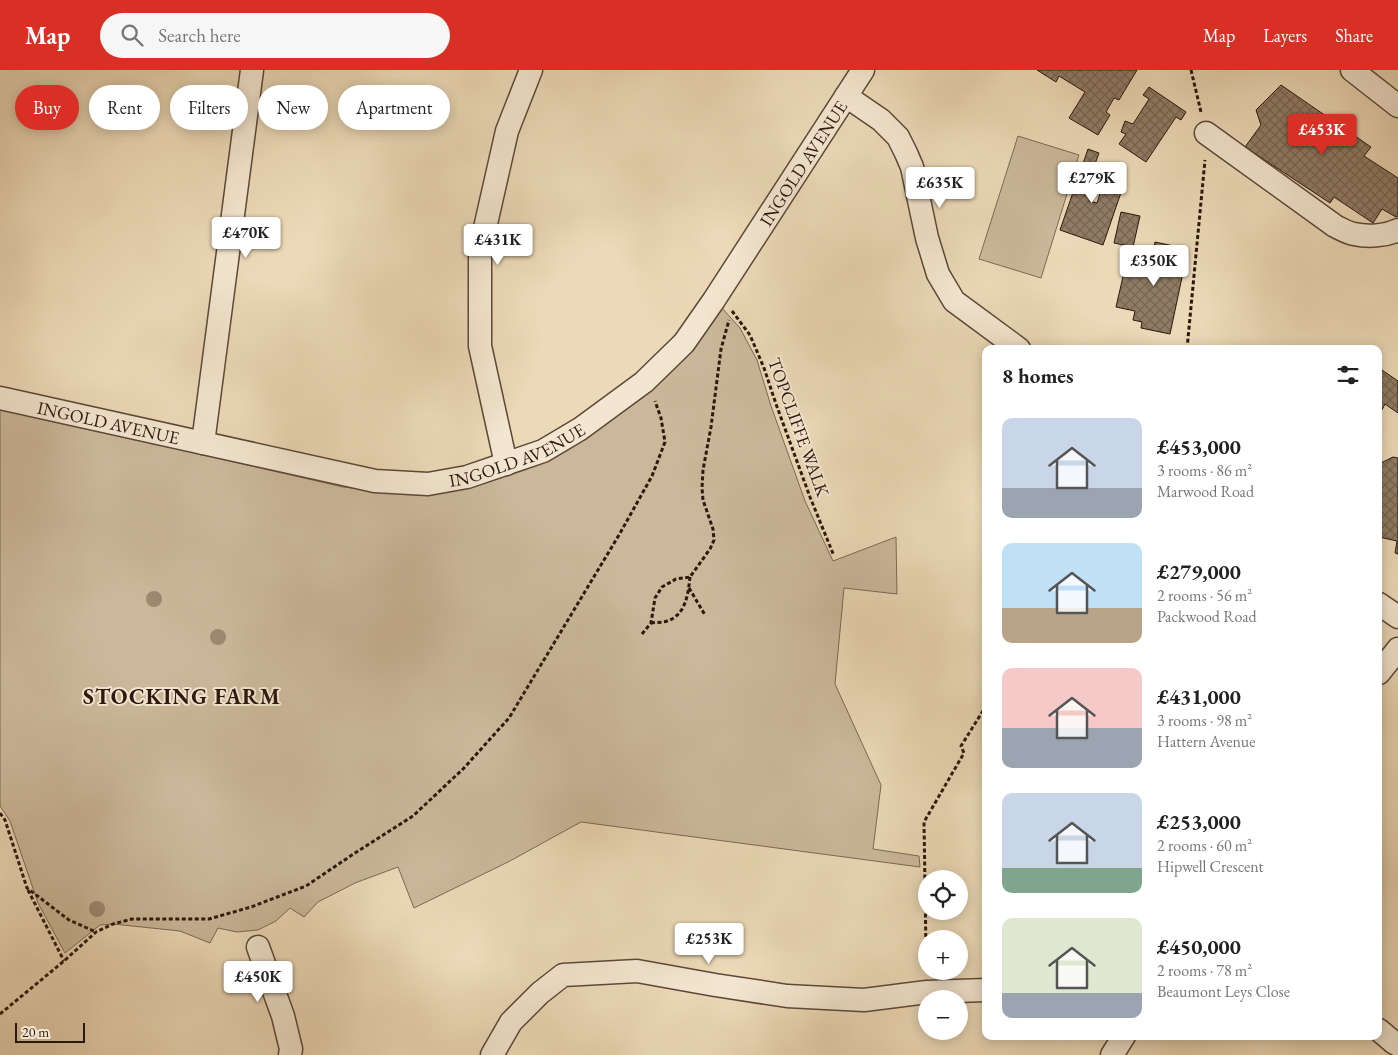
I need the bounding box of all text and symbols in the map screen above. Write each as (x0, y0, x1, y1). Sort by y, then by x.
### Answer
search box (100, 13, 450, 58)
text: Map (25, 20, 70, 51)
icon: search (118, 21, 146, 49)
text: Search here (158, 23, 241, 48)
text: Map (1203, 24, 1235, 47)
text: Layers (1263, 24, 1307, 47)
text: Share (1335, 24, 1373, 47)
chip: Buy (15, 85, 79, 130)
chip: Rent (89, 85, 160, 130)
chip: Filters (170, 85, 248, 130)
chip: New (258, 85, 328, 130)
chip: Apartment (338, 85, 450, 130)
street label: INGOLD AVENUE (754, 96, 852, 230)
pin: £453K (1287, 114, 1357, 156)
text: £453K (1299, 119, 1345, 140)
pin: £279K (1057, 162, 1127, 204)
pin: £635K (905, 166, 975, 209)
text: £279K (1069, 167, 1115, 188)
text: £635K (917, 172, 963, 193)
pin: £470K (211, 216, 281, 259)
text: £470K (223, 222, 269, 243)
pin: £431K (463, 224, 533, 266)
text: £431K (475, 229, 521, 250)
pin: £350K (1119, 244, 1189, 287)
text: £350K (1131, 250, 1177, 271)
street label: TOPCLIFFE WALK (763, 354, 835, 500)
icon: filters (1334, 361, 1362, 389)
text: 8 homes (1002, 362, 1074, 389)
street label: INGOLD AVENUE (35, 395, 182, 449)
street label: INGOLD AVENUE (447, 417, 589, 492)
text: £453,000 (1157, 433, 1241, 460)
icon: home (1042, 438, 1102, 498)
text: 3 rooms · 86 m² (1157, 460, 1252, 481)
text: Marwood Road (1157, 481, 1254, 502)
text: £279,000 (1157, 558, 1241, 585)
icon: home (1042, 563, 1102, 623)
text: 2 rooms · 56 m² (1157, 585, 1252, 606)
text: Packwood Road (1157, 606, 1257, 627)
district label: STOCKING FARM (83, 682, 281, 711)
text: £431,000 (1157, 683, 1241, 710)
icon: home (1042, 688, 1102, 748)
text: 3 rooms · 98 m² (1157, 710, 1252, 731)
text: Hattern Avenue (1157, 731, 1256, 752)
text: £253,000 (1157, 808, 1241, 835)
icon: home (1042, 813, 1102, 873)
text: 2 rooms · 60 m² (1157, 835, 1252, 856)
text: Hipwell Crescent (1157, 856, 1264, 877)
map controls (918, 870, 968, 1040)
button: locate (918, 870, 968, 920)
pin: £253K (674, 922, 744, 965)
text: £253K (686, 928, 732, 949)
button: + (918, 930, 968, 980)
text: £450,000 (1157, 933, 1241, 960)
icon: home (1042, 938, 1102, 998)
pin: £450K (223, 960, 293, 1003)
text: 2 rooms · 78 m² (1157, 960, 1252, 981)
text: £450K (235, 966, 281, 987)
text: Beaumont Leys Close (1157, 981, 1290, 1002)
button: − (918, 990, 968, 1040)
scale bar (15, 1020, 85, 1043)
text: 20 m (22, 1023, 49, 1041)

